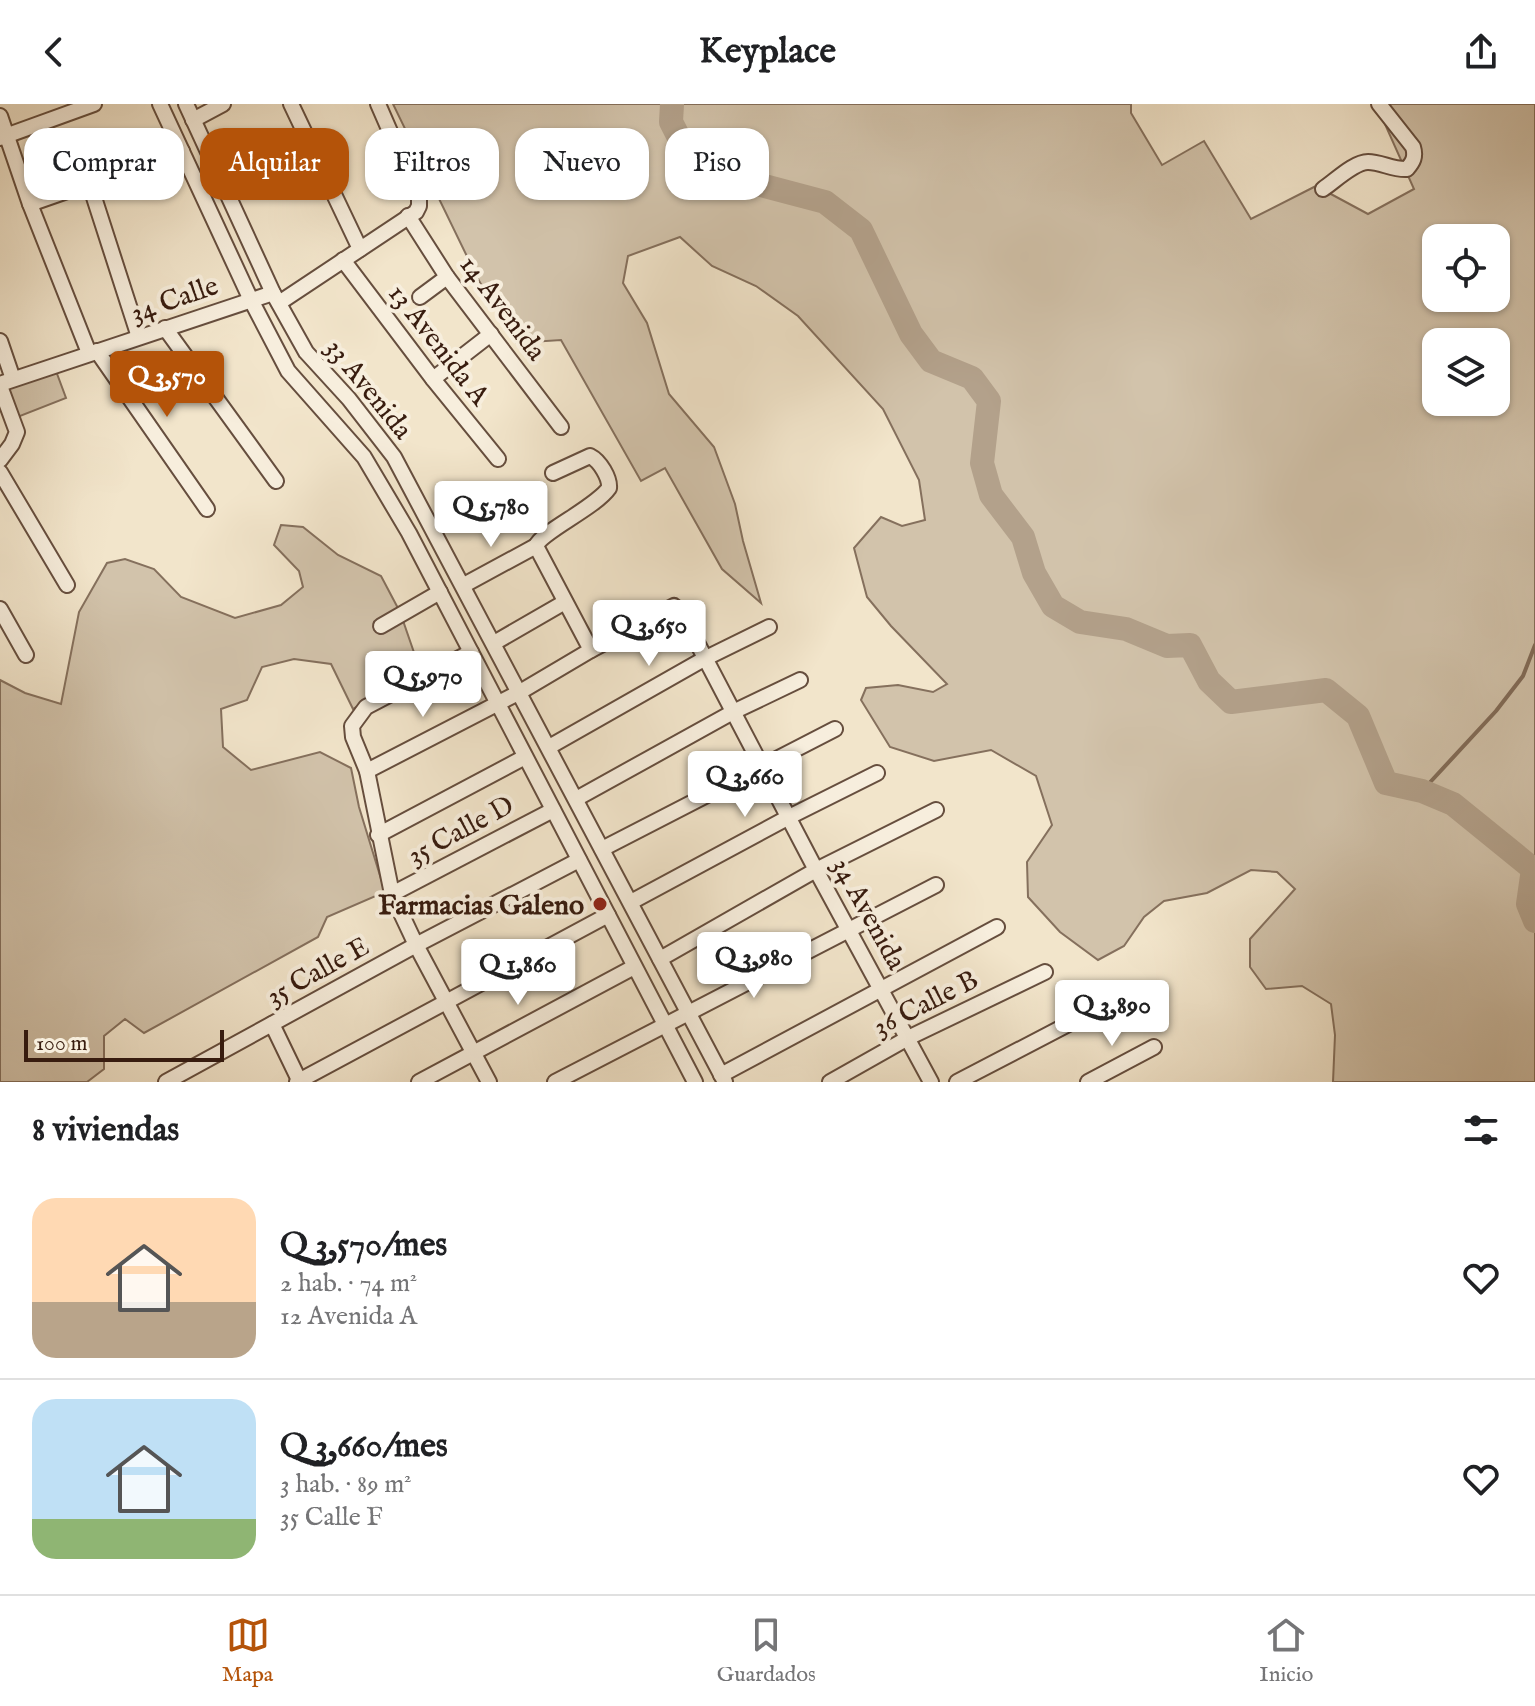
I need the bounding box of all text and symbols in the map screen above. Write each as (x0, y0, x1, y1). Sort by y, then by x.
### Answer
text: Keyplace (699, 29, 836, 75)
icon: back (32, 30, 76, 74)
icon: share (1459, 30, 1503, 74)
chip: Comprar (24, 128, 184, 200)
chip: Alquilar (200, 128, 349, 200)
chip: Filtros (365, 128, 499, 200)
chip: Nuevo (515, 128, 649, 200)
chip: Piso (665, 128, 769, 200)
map controls (1422, 224, 1510, 416)
button: locate (1422, 224, 1510, 312)
street label: 14 Avenida (451, 249, 554, 369)
street label: 34 Calle (126, 269, 223, 332)
street label: 13 Avenida A (380, 278, 497, 414)
button: layers (1422, 328, 1510, 416)
street label: 33 Avenida (317, 332, 420, 448)
pin: Q 3,570 (93, 351, 241, 419)
text: Q 3,570 (128, 360, 206, 393)
pin: Q 5,780 (417, 481, 565, 549)
text: Q 5,780 (452, 490, 530, 523)
pin: Q 3,650 (575, 600, 723, 668)
text: Q 3,650 (611, 609, 687, 642)
pin: Q 5,970 (349, 651, 497, 719)
text: Q 5,970 (383, 660, 463, 693)
pin: Q 3,660 (671, 751, 819, 819)
text: Q 3,660 (706, 760, 784, 793)
street label: 35 Calle D (402, 789, 520, 874)
street label: 34 Avenida (823, 852, 913, 977)
place label: Farmacias Galeno (378, 889, 584, 924)
marker: Farmacias Galeno (591, 895, 609, 913)
street label: 35 Calle E (261, 930, 376, 1015)
pin: Q 3,980 (680, 932, 828, 1000)
pin: Q 1,860 (444, 939, 592, 1007)
text: Q 3,980 (715, 941, 793, 974)
text: Q 1,860 (479, 948, 557, 981)
street label: 36 Calle B (868, 963, 985, 1046)
pin: Q 3,890 (1038, 980, 1186, 1048)
text: Q 3,890 (1073, 989, 1151, 1022)
scale bar (24, 1026, 224, 1062)
text: 100 m (36, 1030, 88, 1058)
icon: filters (1459, 1108, 1503, 1152)
text: 8 viviendas (32, 1109, 179, 1152)
text: Q 3,570/mes (280, 1224, 447, 1267)
icon: home (96, 1230, 192, 1326)
icon: heart (1459, 1256, 1503, 1300)
text: 2 hab. · 74 m² (280, 1267, 417, 1300)
text: 12 Avenida A (280, 1300, 417, 1333)
text: Q 3,660/mes (280, 1425, 448, 1468)
icon: home (96, 1431, 192, 1527)
icon: heart (1459, 1457, 1503, 1501)
text: 3 hab. · 89 m² (280, 1468, 412, 1501)
text: 35 Calle F (280, 1501, 383, 1534)
tab: Mapa (222, 1613, 273, 1689)
tab: Guardados (717, 1613, 816, 1689)
tab: Inicio (1259, 1613, 1313, 1689)

